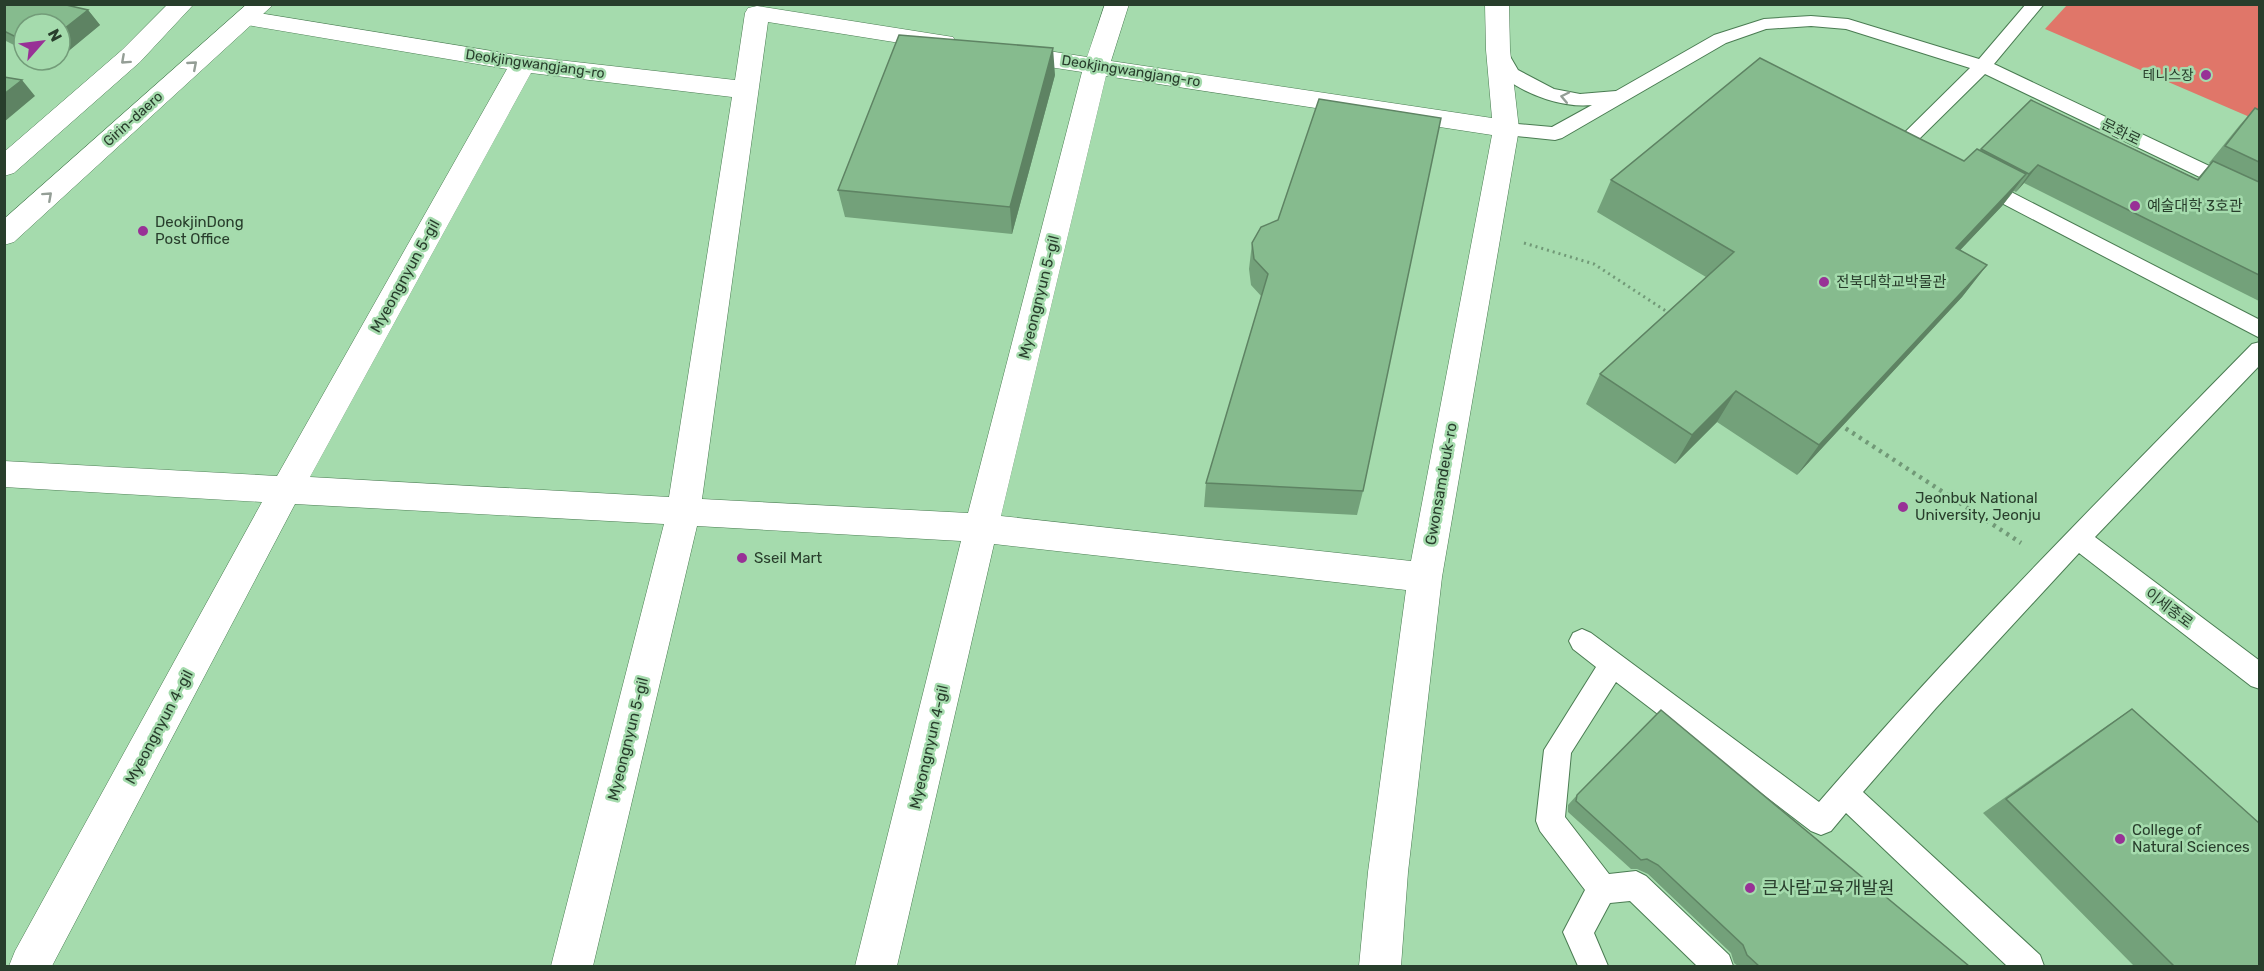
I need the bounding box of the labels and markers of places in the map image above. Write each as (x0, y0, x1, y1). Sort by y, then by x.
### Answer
place label: 테니스장 (2142, 67, 2194, 84)
marker: 테니스장 (2199, 68, 2213, 82)
place label: 예술대학 3호관 (2147, 197, 2243, 215)
marker: 예술대학 3호관 (2128, 199, 2142, 213)
place label: DeokjinDong Post Office (155, 213, 244, 248)
marker: DeokjinDong Post Office (136, 224, 150, 238)
place label: 전북대학교박물관 (1836, 273, 1947, 291)
marker: 전북대학교박물관 (1817, 275, 1831, 289)
place label: Jeonbuk National University, Jeonju (1915, 489, 2041, 524)
marker: Jeonbuk National University, Jeonju (1896, 500, 1910, 514)
place label: Sseil Mart (754, 549, 822, 567)
marker: Sseil Mart (735, 551, 749, 565)
place label: College of Natural Sciences (2132, 821, 2250, 856)
marker: College of Natural Sciences (2113, 832, 2127, 846)
place label: 큰사람교육개발원 (1762, 877, 1894, 899)
marker: 큰사람교육개발원 (1743, 881, 1757, 895)

